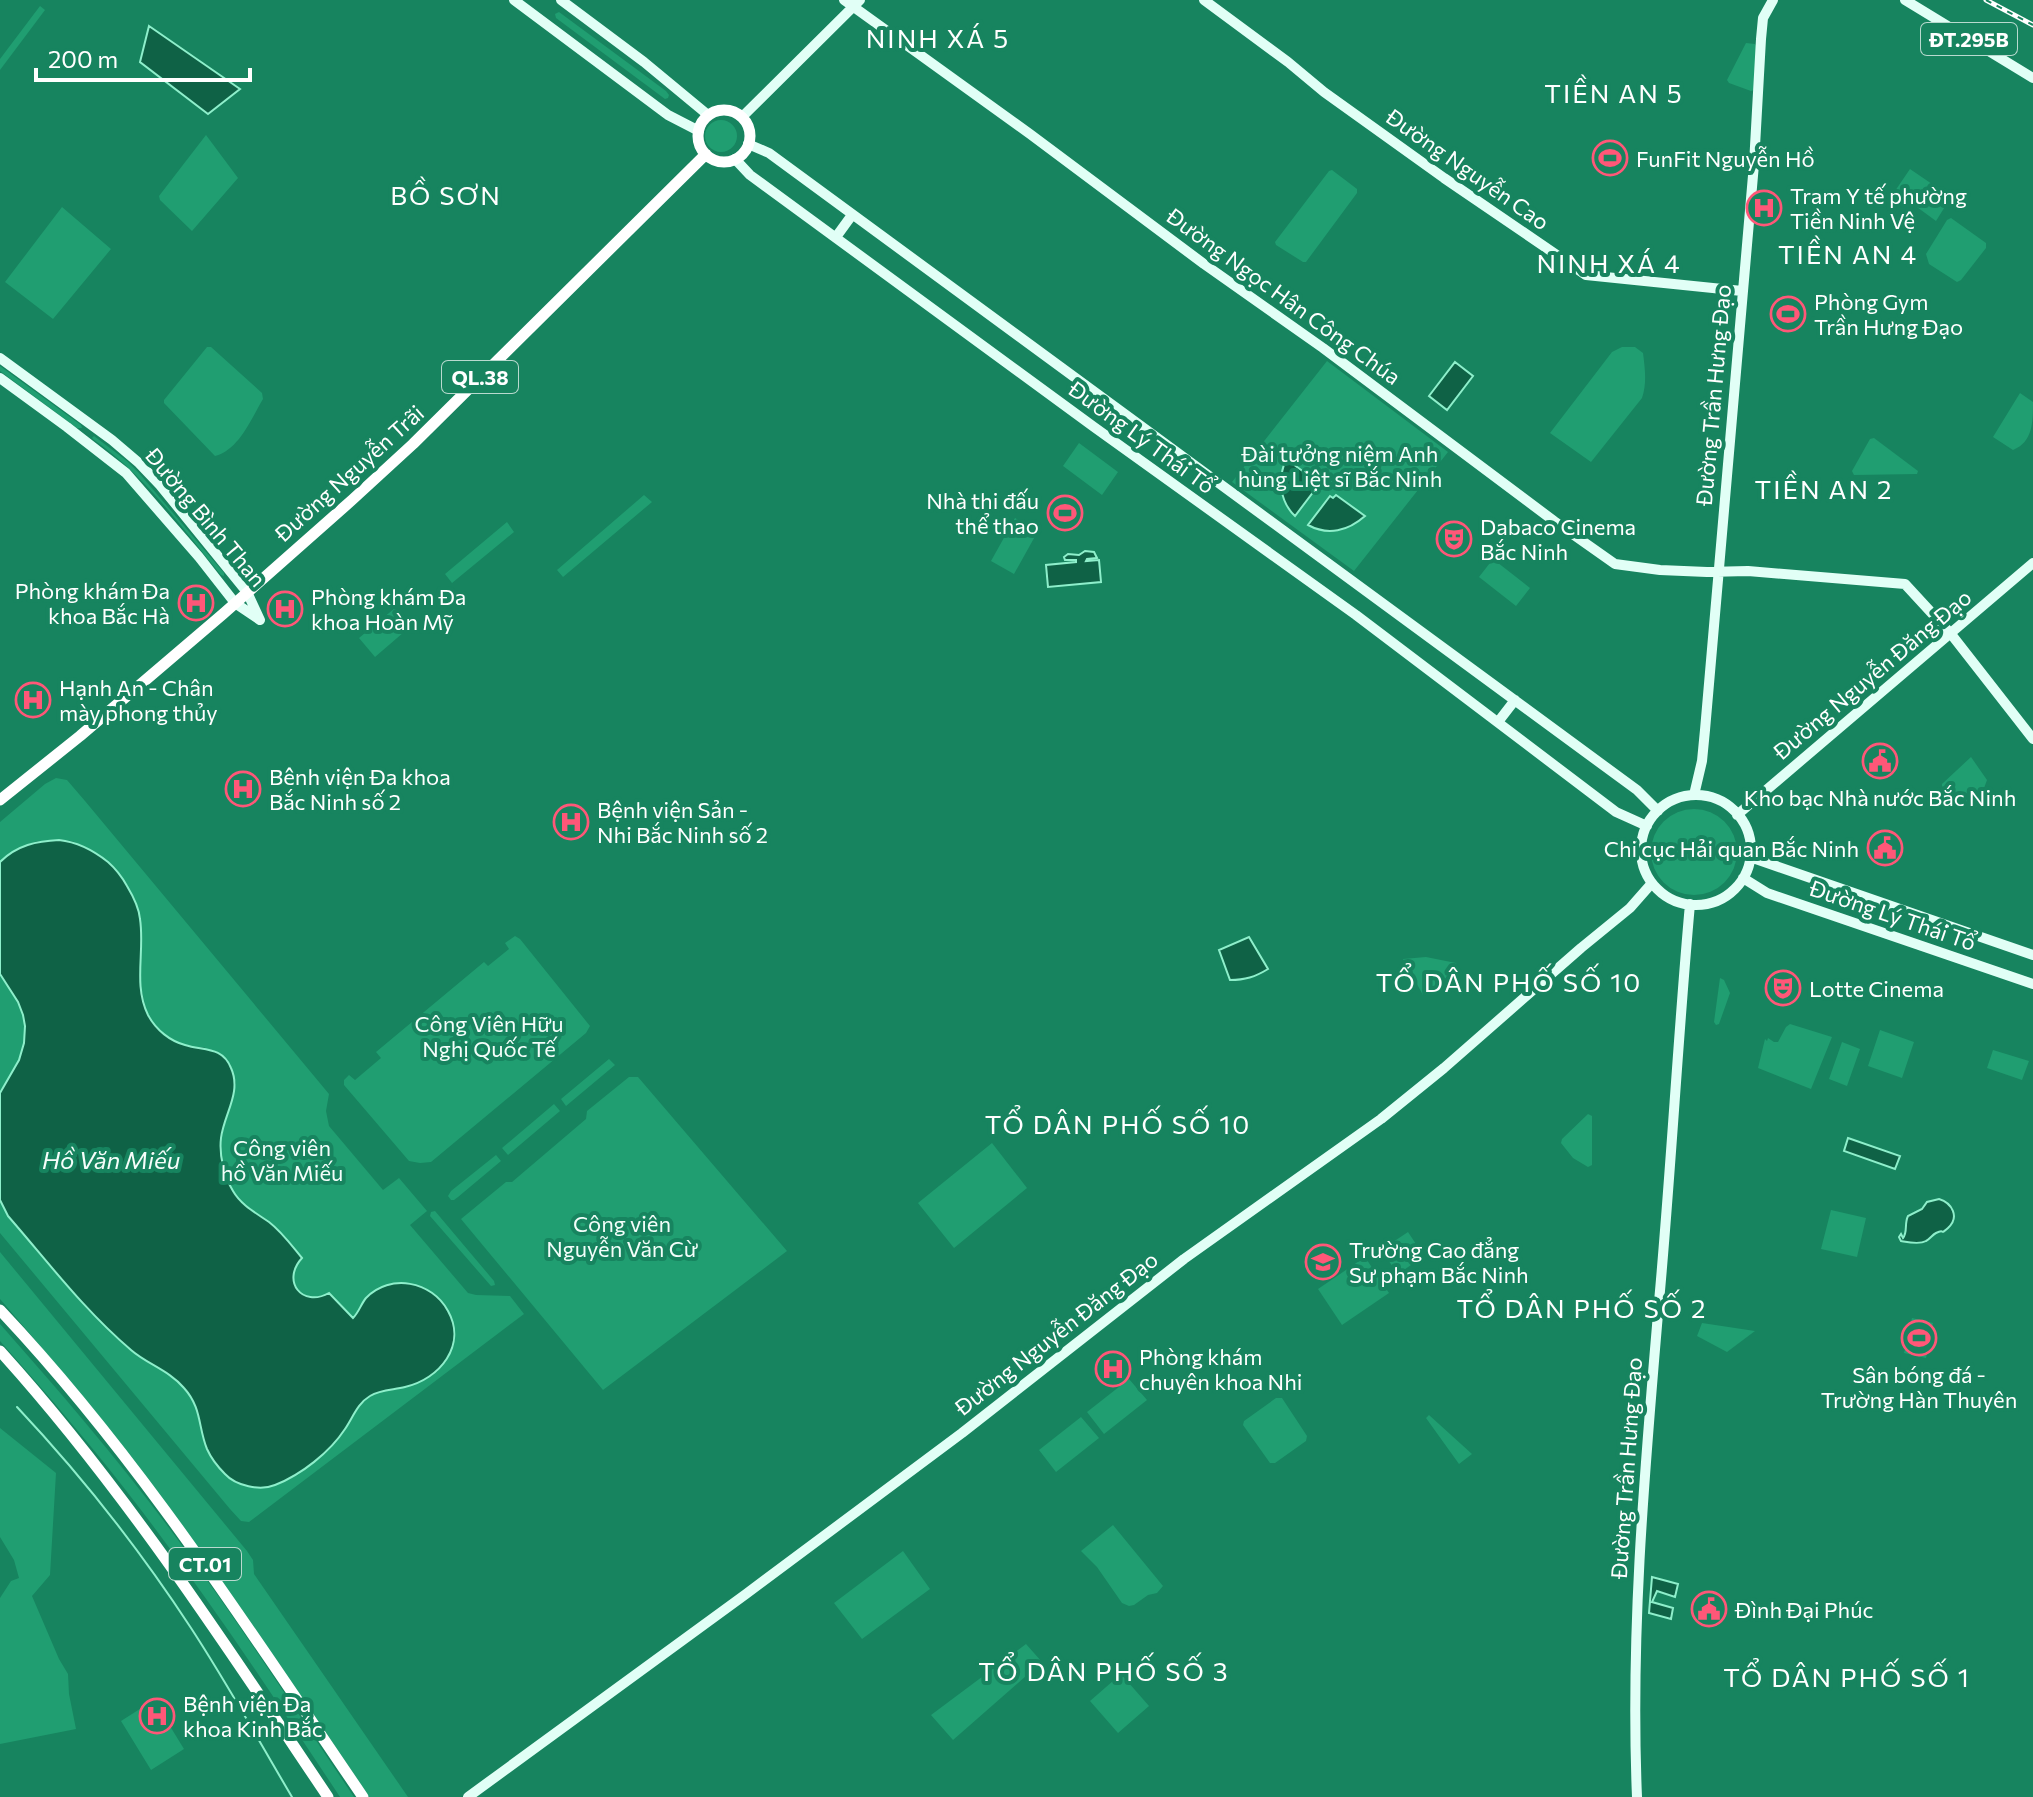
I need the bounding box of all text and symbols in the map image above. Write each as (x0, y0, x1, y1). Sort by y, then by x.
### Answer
district label: NINH XÁ 5 (866, 22, 1010, 53)
road number: ĐT.295B (1921, 23, 2017, 55)
scale bar (36, 32, 250, 82)
text: 200 m (48, 44, 118, 73)
district label: TIỀN AN 5 (1544, 74, 1684, 108)
street label: Đường Nguyễn Cao (1380, 102, 1555, 235)
sports icon: FunFit Nguyễn Hồ (1591, 139, 1629, 177)
place label: FunFit Nguyễn Hồ (1636, 145, 1815, 172)
district label: BỒ SƠN (390, 176, 502, 210)
place label: Trạm Y tế phường Tiền Ninh Vệ (1790, 182, 1967, 234)
hospital icon: Trạm Y tế phường Tiền Ninh Vệ (1745, 189, 1783, 227)
street label: Đường Ngọc Hân Công Chúa (1161, 201, 1406, 390)
district label: TIỀN AN 4 (1778, 235, 1918, 269)
district label: NINH XÁ 4 (1536, 247, 1682, 278)
street label: Đường Trần Hưng Đạo (1690, 283, 1736, 508)
place label: Phòng Gym Trần Hưng Đạo (1814, 288, 1963, 340)
sports icon: Phòng Gym Trần Hưng Đạo (1769, 295, 1807, 333)
road number: QL.38 (442, 361, 518, 393)
street label: Đường Lý Thái Tổ (1063, 374, 1220, 499)
street label: Đường Nguyễn Trãi (268, 399, 429, 548)
park label: Đài tưởng niệm Anh hùng Liệt sĩ Bắc Ninh (1238, 440, 1442, 492)
street label: Đường Bình Than (139, 441, 272, 592)
district label: TIỀN AN 2 (1755, 470, 1893, 504)
place label: Nhà thi đấu thể thao (926, 487, 1039, 539)
sports icon: Nhà thi đấu thể thao (1046, 494, 1084, 532)
place label: Dabaco Cinema Bắc Ninh (1480, 513, 1636, 565)
theatre icon: Dabaco Cinema Bắc Ninh (1435, 520, 1473, 558)
place label: Phòng khám Đa khoa Bắc Hà (15, 577, 170, 629)
place label: Phòng khám Đa khoa Hoàn Mỹ (311, 583, 466, 635)
street label: Đường Nguyễn Đăng Đạo (1767, 583, 1976, 765)
hospital icon: Phòng khám Đa khoa Bắc Hà (177, 584, 215, 622)
hospital icon: Phòng khám Đa khoa Hoàn Mỹ (266, 590, 304, 628)
place label: Hạnh An - Chân mày phong thủy (59, 674, 218, 726)
hospital icon: Hạnh An - Chân mày phong thủy (14, 681, 52, 719)
public building icon: Kho bạc Nhà nước Bắc Ninh (1861, 742, 1899, 780)
place label: Bệnh viện Đa khoa Bắc Ninh số 2 (269, 763, 451, 815)
hospital icon: Bệnh viện Đa khoa Bắc Ninh số 2 (224, 770, 262, 808)
place label: Kho bạc Nhà nước Bắc Ninh (1744, 784, 2016, 811)
place label: Bệnh viện Sản - Nhi Bắc Ninh số 2 (597, 796, 768, 848)
hospital icon: Bệnh viện Sản - Nhi Bắc Ninh số 2 (552, 803, 590, 841)
public building icon: Chi cục Hải quan Bắc Ninh (1866, 829, 1904, 867)
place label: Chi cục Hải quan Bắc Ninh (1604, 835, 1859, 862)
street label: Đường Lý Thái Tổ (1805, 874, 1980, 956)
district label: TỔ DÂN PHỐ SỐ 10 (1376, 962, 1642, 997)
theatre icon: Lotte Cinema (1764, 969, 1802, 1007)
place label: Lotte Cinema (1809, 975, 1944, 1002)
park label: Công Viên Hữu Nghị Quốc Tế (415, 1010, 563, 1062)
district label: TỔ DÂN PHỐ SỐ 10 (985, 1104, 1251, 1139)
park label: Công viên hồ Văn Miếu (221, 1134, 343, 1186)
water label: Hồ Văn Miếu (42, 1145, 180, 1174)
park label: Công viên Nguyễn Văn Cừ (546, 1210, 699, 1262)
place label: Trường Cao đẳng Sư phạm Bắc Ninh (1349, 1236, 1529, 1288)
school or university icon: Trường Cao đẳng Sư phạm Bắc Ninh (1304, 1243, 1342, 1281)
street label: Đường Nguyễn Đăng Đạo (948, 1245, 1163, 1421)
district label: TỔ DÂN PHỐ SỐ 2 (1457, 1288, 1707, 1323)
sports icon: Sân bóng đá - Trường Hàn Thuyên (1900, 1319, 1938, 1357)
place label: Phòng khám chuyên khoa Nhi (1139, 1343, 1302, 1395)
hospital icon: Phòng khám chuyên khoa Nhi (1094, 1350, 1132, 1388)
street label: Đường Trần Hưng Đạo (1605, 1356, 1647, 1581)
place label: Sân bóng đá - Trường Hàn Thuyên (1821, 1361, 2017, 1413)
road number: CT.01 (169, 1548, 241, 1580)
public building icon: Đình Đại Phúc (1690, 1590, 1728, 1628)
place label: Đình Đại Phúc (1734, 1596, 1873, 1623)
district label: TỔ DÂN PHỐ SỐ 3 (978, 1651, 1230, 1686)
district label: TỔ DÂN PHỐ SỐ 1 (1723, 1657, 1971, 1692)
place label: Bệnh viện Đa khoa Kinh Bắc (183, 1690, 323, 1742)
hospital icon: Bệnh viện Đa khoa Kinh Bắc (138, 1697, 176, 1735)

